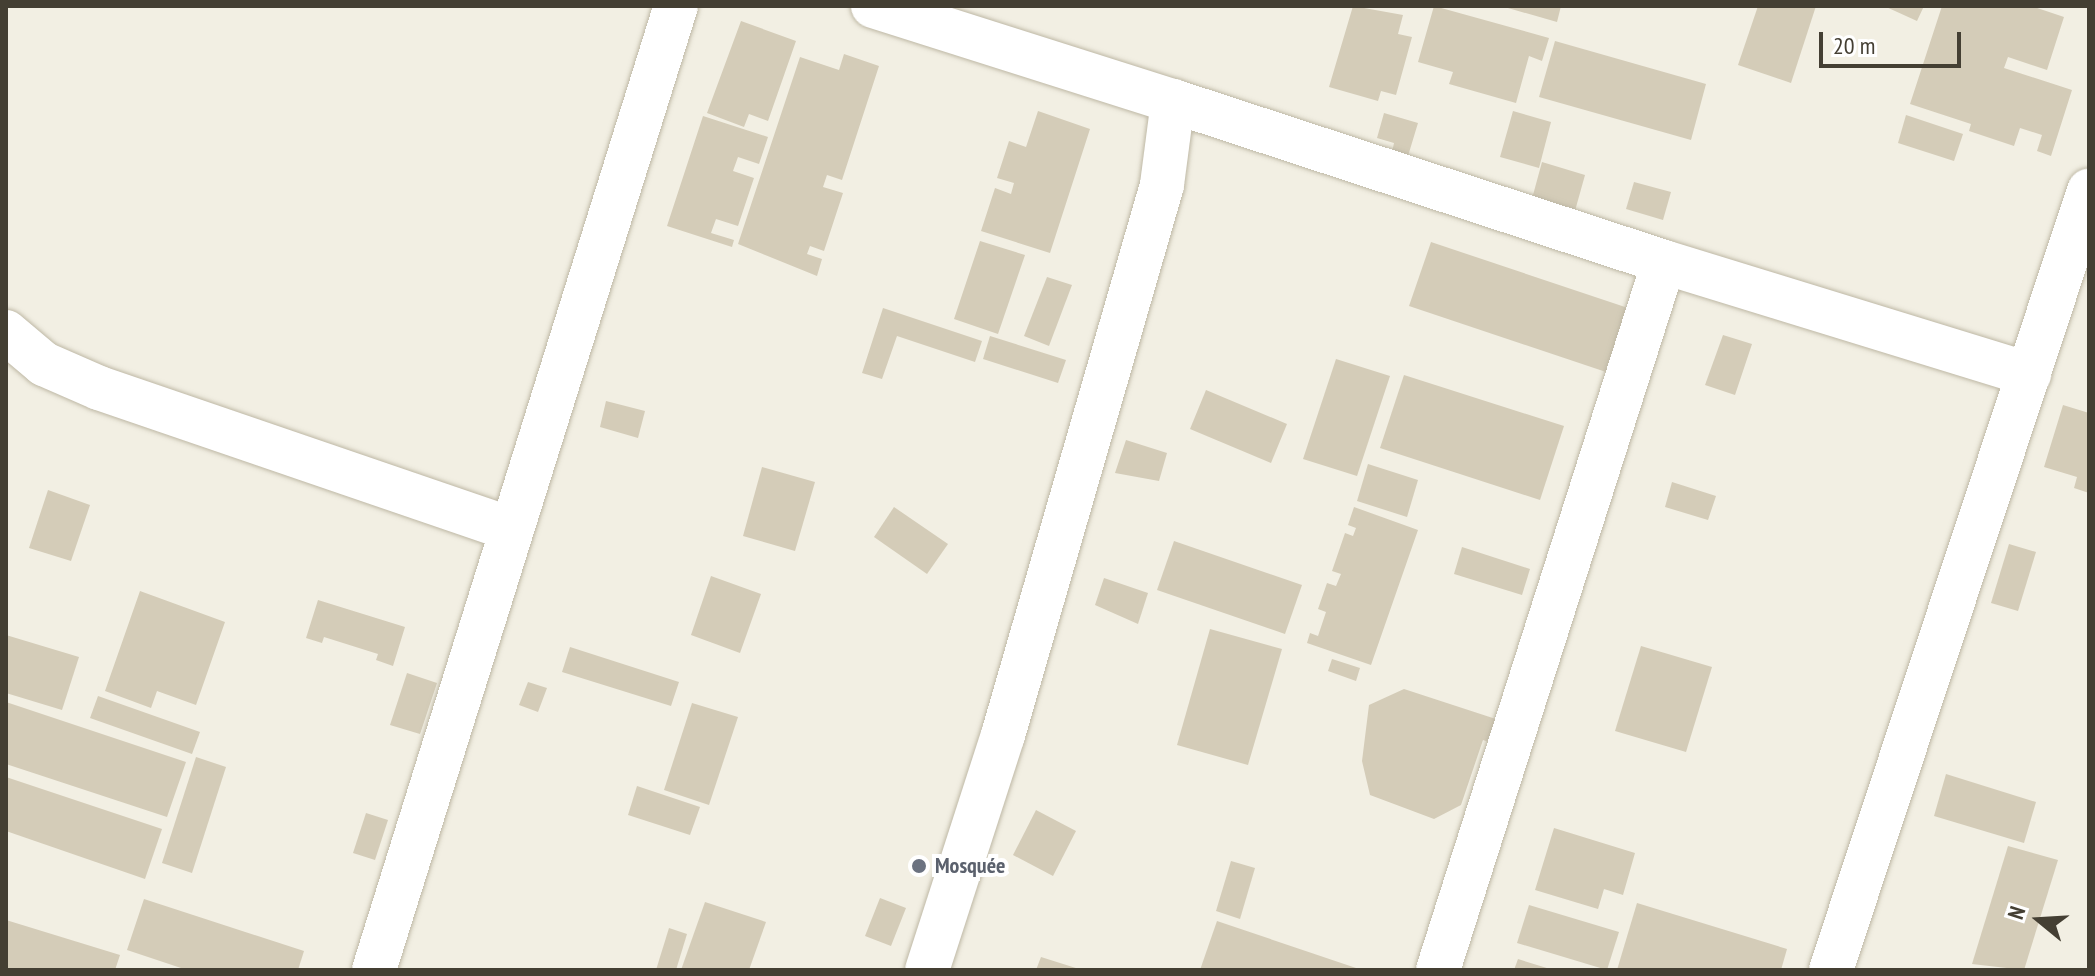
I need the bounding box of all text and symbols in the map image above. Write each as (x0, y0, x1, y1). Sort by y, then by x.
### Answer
scale bar (1823, 16, 1965, 66)
text: 20 m (1833, 30, 1875, 61)
place label: Mosquée (935, 853, 1005, 879)
marker: Mosquée (910, 857, 928, 875)
north arrow (1999, 880, 2079, 960)
text: N (2001, 903, 2031, 923)

